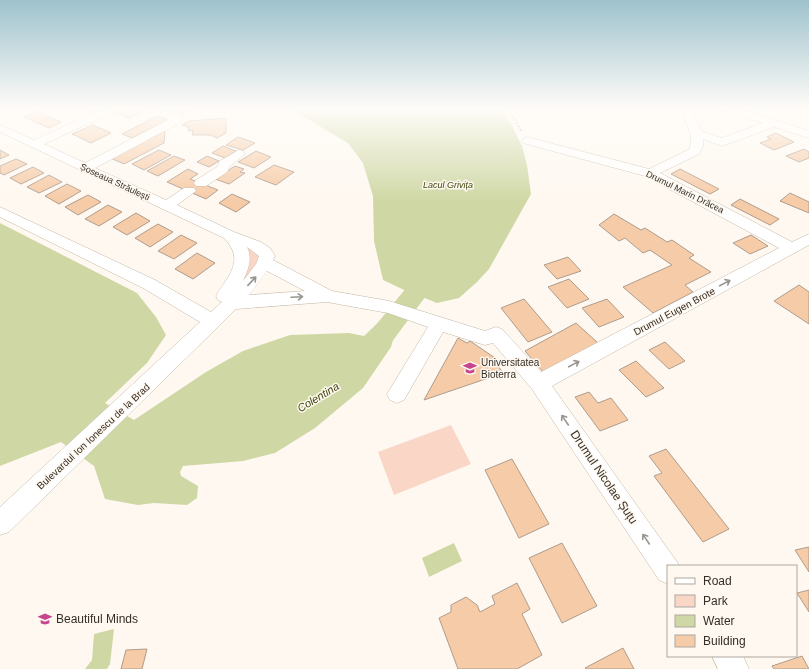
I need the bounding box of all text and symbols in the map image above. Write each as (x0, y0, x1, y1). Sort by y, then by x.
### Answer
street label: Șoseaua Străulești (79, 162, 151, 202)
street label: Drumul Marin Drăcea (644, 169, 726, 215)
water label: Lacul Grivița (423, 180, 473, 190)
one-way arrow (247, 276, 256, 286)
one-way arrow (719, 279, 731, 287)
street label: Drumul Eugen Brote (632, 285, 717, 338)
one-way arrow (290, 294, 303, 301)
place label: Universitatea Bioterra (481, 357, 540, 380)
school or university icon: Universitatea Bioterra (462, 360, 478, 376)
one-way arrow (567, 360, 579, 368)
water label: Colentina (295, 380, 341, 414)
street label: Bulevardul Ion Ionescu de la Brad (35, 381, 152, 492)
one-way arrow (560, 414, 568, 426)
street label: Drumul Nicolae Șuțu (567, 427, 641, 527)
one-way arrow (642, 533, 650, 544)
legend (667, 565, 797, 657)
text: Road (703, 574, 732, 588)
text: Park (703, 594, 729, 608)
school or university icon: Beautiful Minds (37, 611, 53, 627)
place label: Beautiful Minds (56, 612, 138, 626)
text: Water (703, 614, 735, 628)
text: Building (703, 634, 746, 648)

